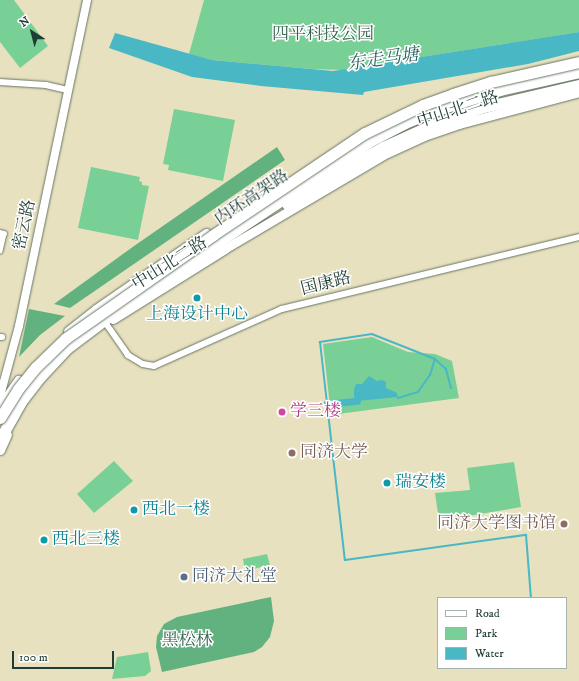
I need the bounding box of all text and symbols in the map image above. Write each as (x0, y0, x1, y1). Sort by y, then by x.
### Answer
north arrow (12, 12, 52, 52)
text: N (17, 14, 33, 31)
park label: 四平科技公园 (272, 25, 374, 45)
water label: 东走马塘 (346, 44, 420, 76)
street label: 中山北二路 (414, 87, 502, 133)
street label: 内环高架路 (211, 166, 293, 230)
street label: 密云路 (10, 198, 40, 252)
street label: 中山北二路 (129, 233, 211, 295)
street label: 国康路 (299, 268, 353, 300)
marker: 上海设计中心 (192, 293, 202, 303)
place label: 上海设计中心 (146, 305, 248, 325)
place label: 学三楼 (290, 402, 341, 422)
marker: 学三楼 (277, 407, 287, 417)
place label: 同济大学 (300, 443, 368, 463)
marker: 同济大学 (287, 448, 297, 458)
place label: 瑞安楼 (395, 473, 446, 493)
marker: 瑞安楼 (382, 478, 392, 488)
place label: 西北一楼 (142, 500, 210, 520)
marker: 西北一楼 (129, 505, 139, 515)
place label: 同济大学图书馆 (437, 514, 556, 534)
marker: 同济大学图书馆 (559, 519, 569, 529)
place label: 西北三楼 (52, 530, 120, 550)
marker: 西北三楼 (39, 535, 49, 545)
place label: 同济大礼堂 (192, 567, 277, 587)
marker: 同济大礼堂 (179, 572, 189, 582)
legend (437, 597, 567, 669)
text: Road (475, 606, 500, 621)
text: Park (475, 626, 497, 641)
park label: 黑松林 (162, 631, 212, 651)
scale bar (14, 643, 116, 669)
text: Water (475, 646, 504, 661)
text: 100 m (19, 650, 48, 665)

